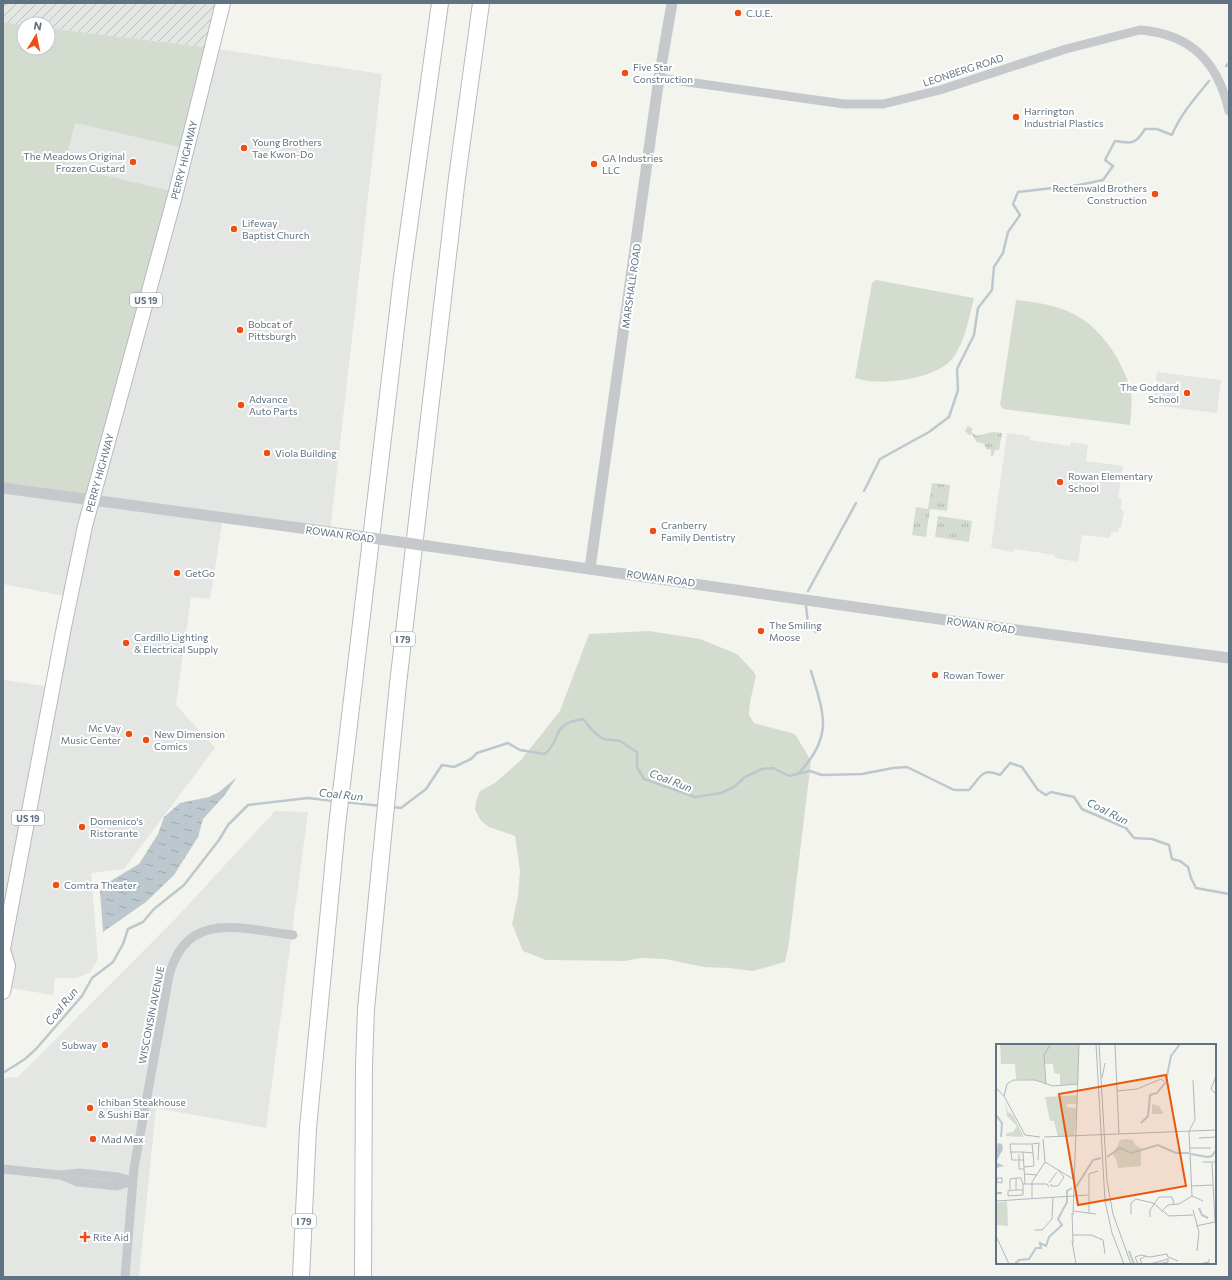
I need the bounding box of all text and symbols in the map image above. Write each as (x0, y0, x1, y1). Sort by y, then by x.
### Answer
place label: C.U.E. (746, 7, 773, 19)
marker: C.U.E. (733, 8, 743, 18)
north arrow (16, 16, 56, 56)
text: N (33, 19, 43, 33)
street label: LEONBERG ROAD (921, 51, 1005, 89)
place label: Five Star Construction (633, 61, 693, 85)
marker: Five Star Construction (620, 68, 630, 78)
place label: Harrington Industrial Plastics (1024, 105, 1104, 129)
marker: Harrington Industrial Plastics (1011, 112, 1021, 122)
street label: PERRY HIGHWAY (168, 119, 200, 201)
place label: Young Brothers Tae Kwon-Do (252, 136, 322, 160)
marker: Young Brothers Tae Kwon-Do (239, 143, 249, 153)
place label: The Meadows Original Frozen Custard (23, 150, 125, 174)
place label: GA Industries LLC (602, 152, 663, 176)
marker: The Meadows Original Frozen Custard (128, 157, 138, 167)
marker: GA Industries LLC (589, 159, 599, 169)
place label: Rectenwald Brothers Construction (1052, 182, 1147, 206)
marker: Rectenwald Brothers Construction (1150, 189, 1160, 199)
place label: Lifeway Baptist Church (242, 217, 309, 241)
marker: Lifeway Baptist Church (229, 224, 239, 234)
street label: MARSHALL ROAD (619, 243, 643, 329)
road number: US 19 (130, 293, 162, 307)
place label: Bobcat of Pittsburgh (248, 318, 296, 342)
marker: Bobcat of Pittsburgh (235, 325, 245, 335)
place label: The Goddard School (1120, 381, 1179, 405)
marker: The Goddard School (1182, 388, 1192, 398)
place label: Advance Auto Parts (249, 393, 298, 417)
marker: Advance Auto Parts (236, 400, 246, 410)
street label: PERRY HIGHWAY (83, 432, 116, 513)
place label: Viola Building (275, 447, 337, 459)
marker: Viola Building (262, 448, 272, 458)
place label: Rowan Elementary School (1068, 470, 1153, 494)
marker: Rowan Elementary School (1055, 477, 1065, 487)
place label: Cranberry Family Dentistry (661, 519, 736, 543)
street label: ROWAN ROAD (305, 523, 375, 545)
marker: Cranberry Family Dentistry (648, 526, 658, 536)
place label: GetGo (185, 567, 215, 579)
street label: ROWAN ROAD (626, 567, 696, 589)
marker: GetGo (172, 568, 182, 578)
street label: ROWAN ROAD (946, 614, 1016, 636)
place label: The Smiling Moose (769, 619, 822, 643)
marker: The Smiling Moose (756, 626, 766, 636)
place label: Cardillo Lighting & Electrical Supply (134, 631, 218, 655)
road number: I 79 (391, 632, 415, 646)
marker: Cardillo Lighting & Electrical Supply (121, 638, 131, 648)
place label: Rowan Tower (943, 669, 1004, 681)
marker: Rowan Tower (930, 670, 940, 680)
place label: Mc Vay Music Center (61, 722, 121, 746)
place label: New Dimension Comics (154, 728, 225, 752)
marker: Mc Vay Music Center (124, 729, 134, 739)
marker: New Dimension Comics (141, 735, 151, 745)
water label: Coal Run (648, 766, 694, 794)
water label: Coal Run (318, 785, 364, 803)
water label: Coal Run (1085, 795, 1131, 827)
road number: US 19 (12, 811, 44, 825)
place label: Domenico's Ristorante (90, 815, 144, 839)
marker: Domenico's Ristorante (77, 822, 87, 832)
place label: Comtra Theater (64, 879, 137, 891)
marker: Comtra Theater (51, 880, 61, 890)
street label: WISCONSIN AVENUE (136, 965, 166, 1065)
water label: Coal Run (42, 985, 80, 1027)
place label: Subway (62, 1039, 97, 1051)
marker: Subway (100, 1040, 110, 1050)
inset map (996, 1044, 1216, 1264)
place label: Ichiban Steakhouse & Sushi Bar (98, 1096, 186, 1120)
marker: Ichiban Steakhouse & Sushi Bar (85, 1103, 95, 1113)
place label: Mad Mex (101, 1133, 144, 1145)
marker: Mad Mex (88, 1134, 98, 1144)
road number: I 79 (292, 1214, 316, 1228)
place label: Rite Aid (93, 1231, 129, 1243)
marker: Rite Aid (80, 1232, 90, 1242)

